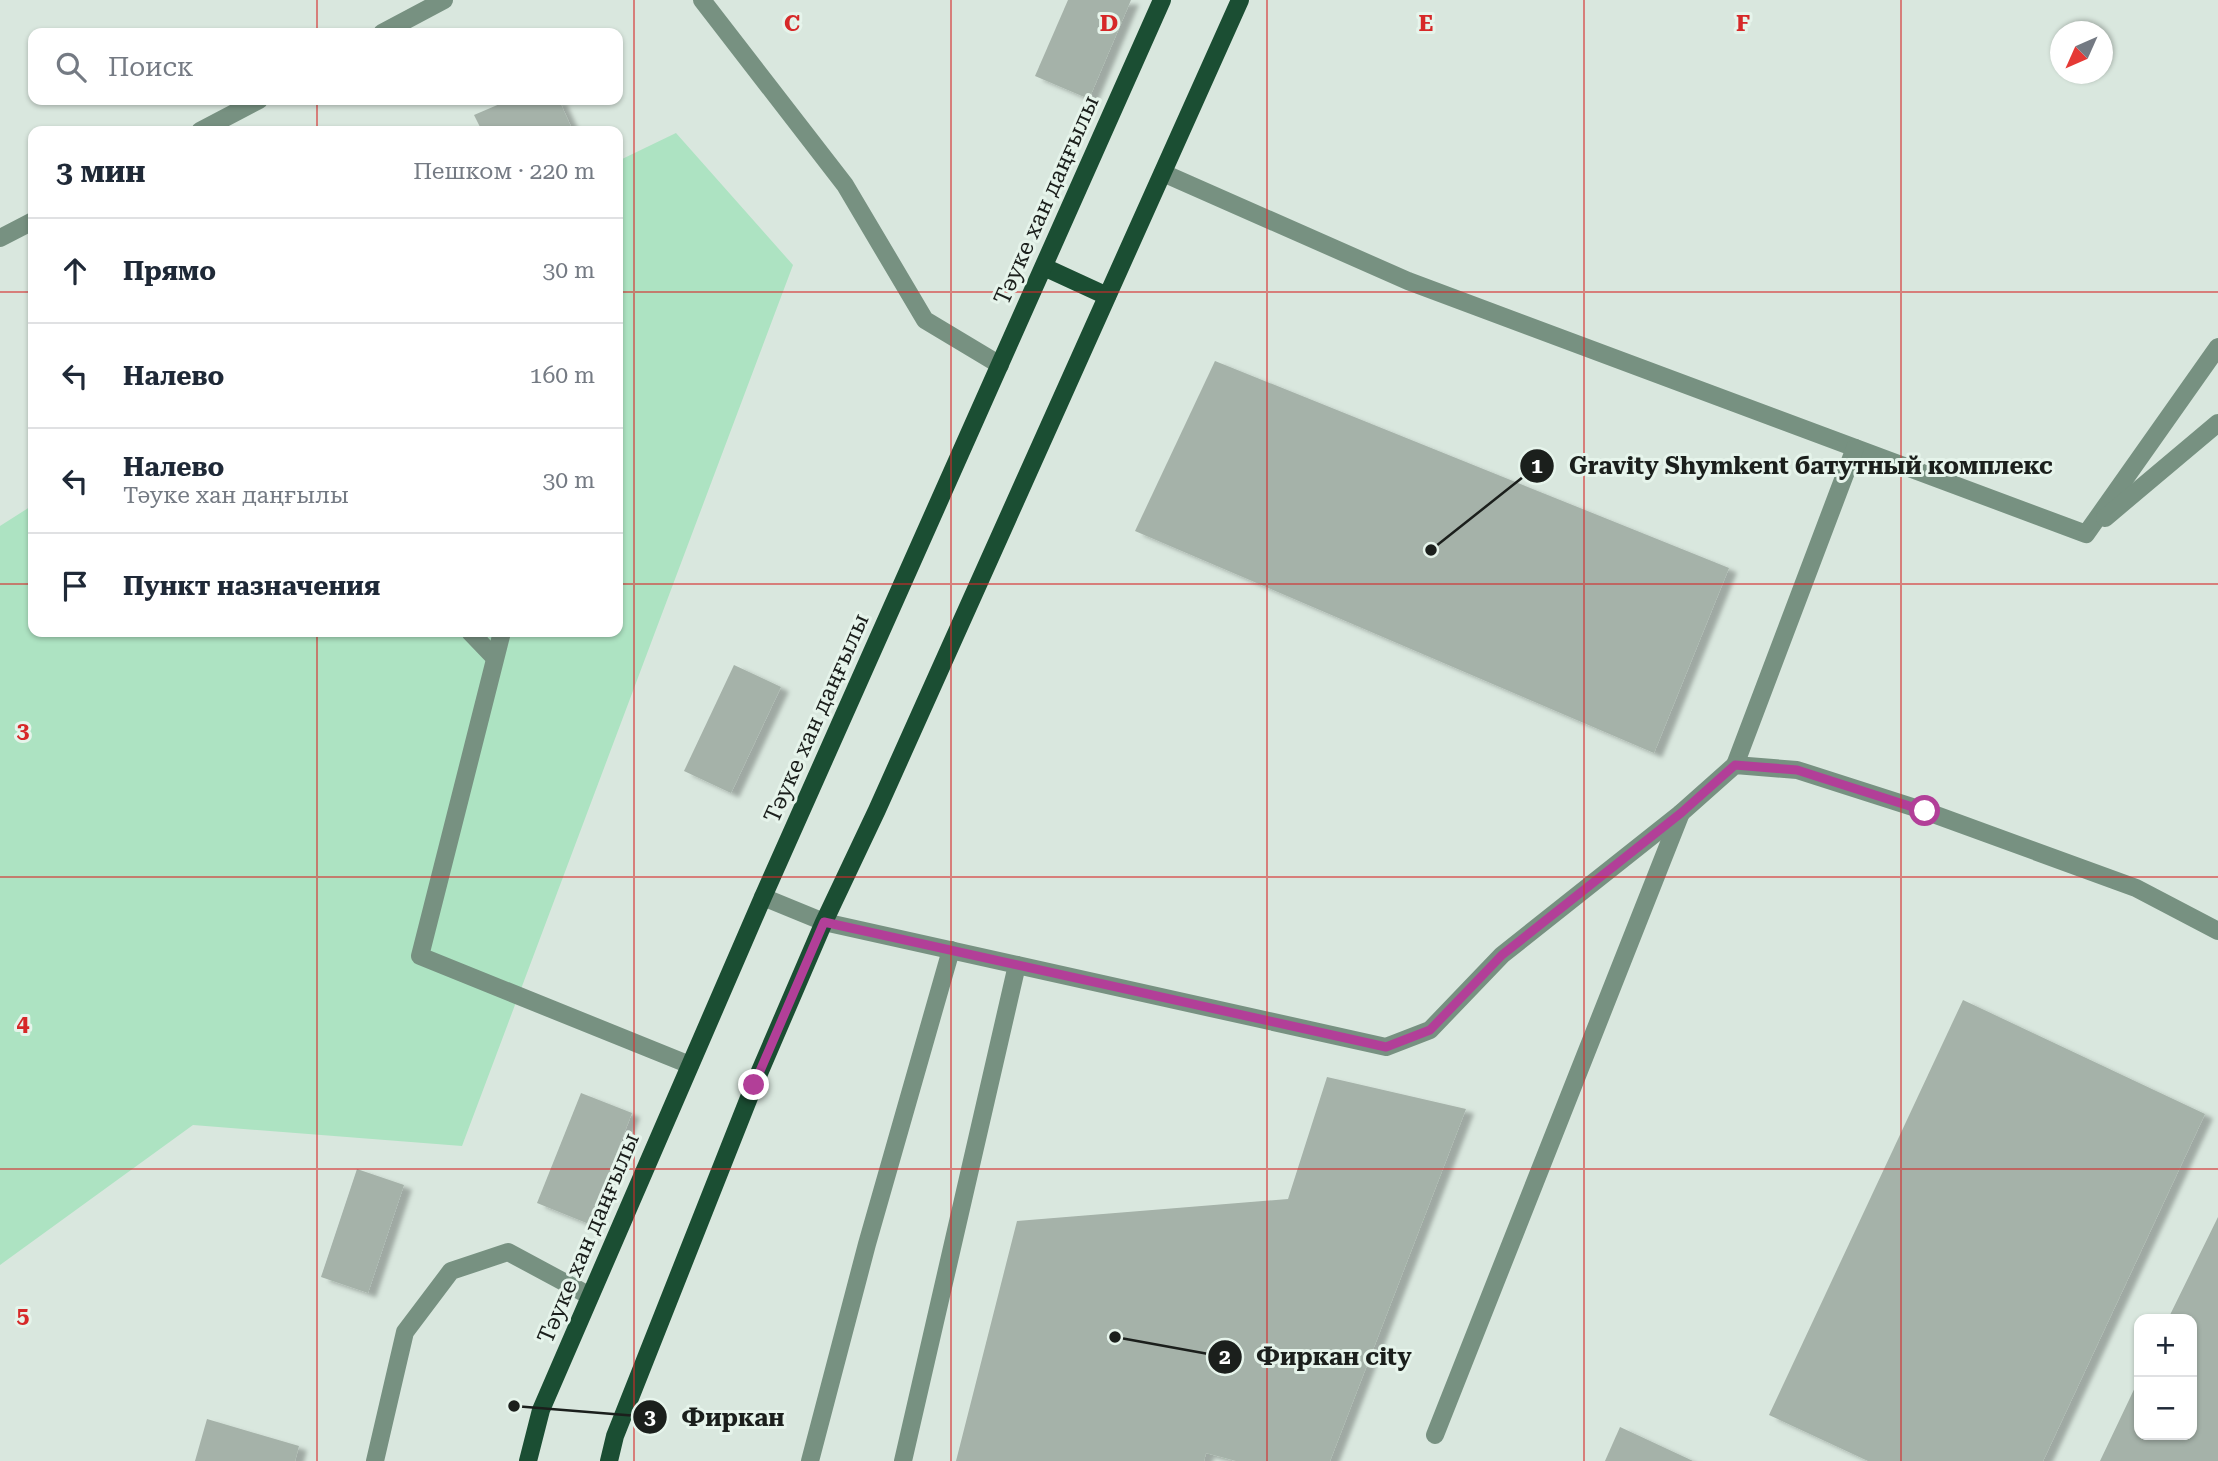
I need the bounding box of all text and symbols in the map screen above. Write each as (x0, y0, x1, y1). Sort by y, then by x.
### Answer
text: C (784, 10, 800, 37)
text: D (1100, 10, 1118, 37)
text: E (1419, 10, 1433, 37)
text: F (1736, 10, 1750, 37)
north arrow (2050, 21, 2113, 84)
search box (28, 28, 623, 105)
icon: search (52, 48, 90, 86)
text: Поиск (108, 52, 194, 82)
street label: Тәуке хан даңғылы (988, 92, 1105, 309)
text: 3 мин (56, 154, 146, 189)
text: Пешком · 220 m (413, 158, 595, 185)
icon: ahead (56, 252, 94, 290)
text: Прямо (123, 256, 216, 286)
text: 30 m (542, 257, 595, 284)
icon: left (56, 357, 94, 395)
text: Налево (123, 361, 224, 391)
text: 160 m (530, 362, 595, 389)
callout: Gravity Shymkent батутный комплекс (1520, 443, 2067, 488)
text: Налево (123, 452, 224, 482)
text: Gravity Shymkent батутный комплекс (1569, 452, 2053, 480)
text: 1 (1531, 454, 1543, 478)
icon: left (56, 462, 94, 500)
text: 30 m (542, 467, 595, 494)
text: Тәуке хан даңғылы (123, 482, 349, 509)
icon: arrive (56, 567, 94, 605)
text: Пункт назначения (123, 571, 380, 601)
street label: Тәуке хан даңғылы (758, 610, 875, 827)
text: 3 (17, 717, 30, 744)
route start (1909, 795, 1940, 826)
text: 4 (17, 1010, 30, 1037)
route end (738, 1069, 769, 1100)
street label: Тәуке хан даңғылы (532, 1129, 645, 1347)
text: 5 (17, 1302, 30, 1329)
map controls (2134, 1314, 2197, 1440)
button: + (2134, 1314, 2197, 1377)
callout: Фиркан city (1207, 1334, 1425, 1379)
text: Фиркан city (1256, 1343, 1412, 1371)
text: 2 (1219, 1345, 1231, 1369)
button: − (2134, 1377, 2197, 1440)
callout: Фиркан (632, 1395, 798, 1440)
text: Фиркан (682, 1404, 784, 1432)
text: 3 (644, 1405, 656, 1429)

